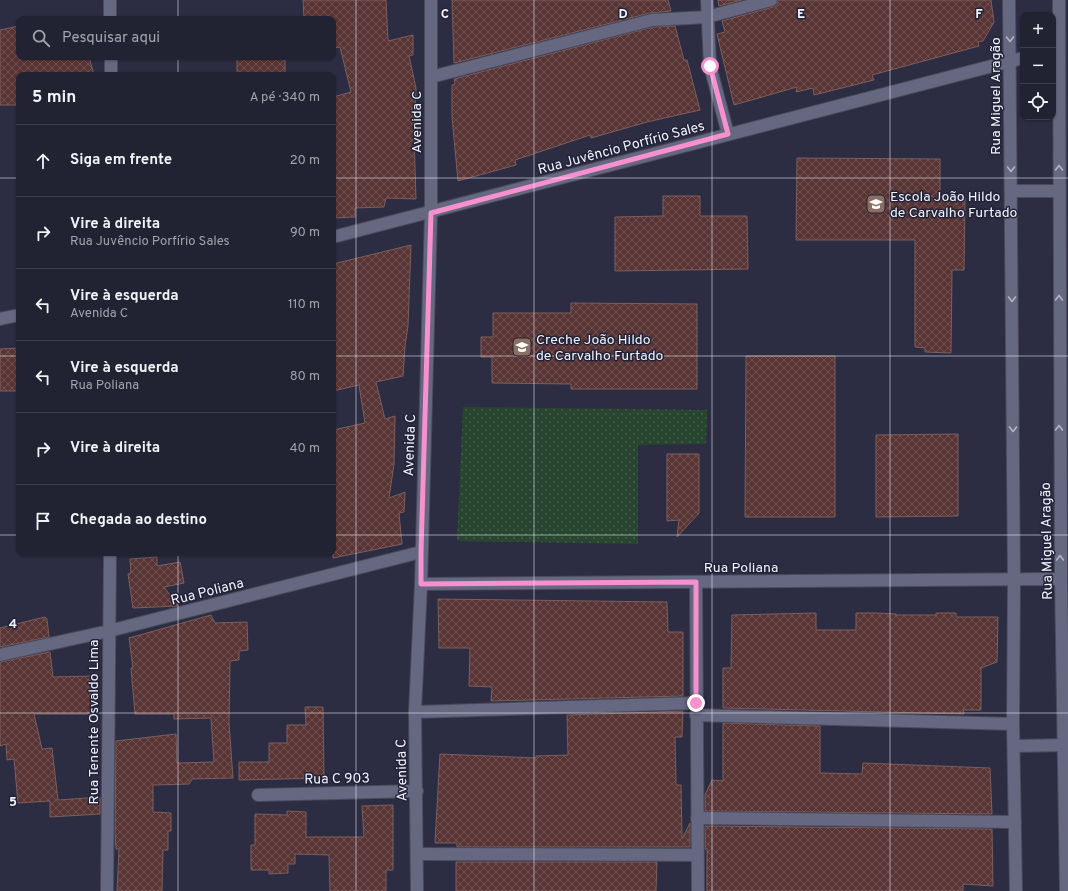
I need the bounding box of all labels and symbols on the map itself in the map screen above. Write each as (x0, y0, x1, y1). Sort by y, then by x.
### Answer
text: C (441, 7, 449, 23)
text: D (618, 7, 628, 23)
text: E (797, 7, 805, 23)
text: F (975, 7, 983, 23)
one-way arrow (1006, 36, 1014, 42)
street label: Rua Miguel Aragão (988, 37, 1005, 155)
route start (701, 57, 719, 75)
street label: Avenida C (409, 91, 426, 153)
street label: Rua Juvêncio Porfírio Sales (536, 118, 707, 179)
one-way arrow (1055, 165, 1063, 171)
one-way arrow (1007, 166, 1015, 172)
place label: Escola João Hildo de Carvalho Furtado (890, 189, 1018, 222)
school or university icon: Escola João Hildo de Carvalho Furtado (865, 193, 887, 215)
one-way arrow (1055, 295, 1063, 301)
one-way arrow (1008, 296, 1016, 302)
place label: Creche João Hildo de Carvalho Furtado (536, 332, 664, 365)
school or university icon: Creche João Hildo de Carvalho Furtado (511, 336, 533, 358)
street label: Avenida C (401, 413, 420, 477)
one-way arrow (1055, 425, 1064, 431)
one-way arrow (1009, 426, 1017, 432)
street label: Rua Miguel Aragão (1038, 482, 1057, 600)
one-way arrow (1056, 555, 1065, 561)
street label: Rua Poliana (704, 560, 778, 577)
street label: Rua Poliana (169, 575, 246, 610)
text: 4 (9, 617, 17, 633)
street label: Rua Tenente Osvaldo Lima (86, 640, 103, 804)
route end (687, 694, 705, 712)
street label: Avenida C (393, 739, 412, 801)
street label: Rua C 903 (304, 770, 370, 789)
text: 5 (9, 795, 17, 811)

